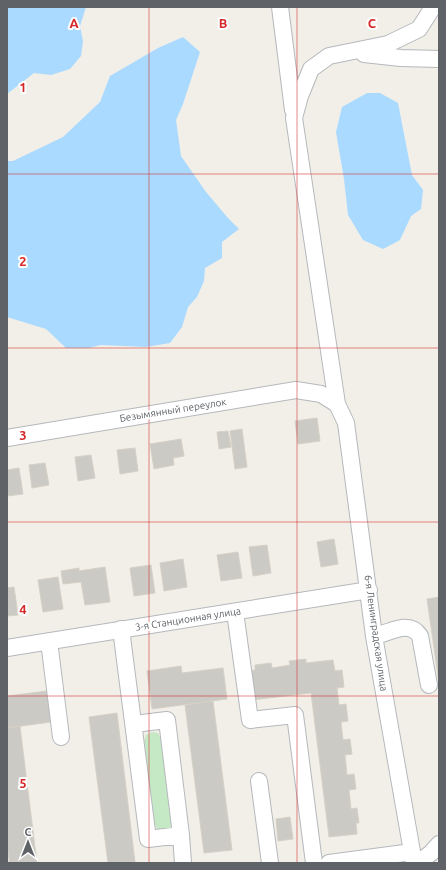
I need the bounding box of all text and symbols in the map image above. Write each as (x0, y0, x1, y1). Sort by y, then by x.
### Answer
text: A (69, 16, 79, 30)
text: B (219, 16, 228, 30)
text: C (368, 16, 377, 30)
text: 1 (19, 80, 27, 94)
text: 2 (19, 254, 27, 268)
street label: Безымянный переулок (119, 396, 227, 424)
text: 3 (19, 428, 27, 442)
street label: 6-я Ленинградская улица (362, 574, 390, 692)
text: 4 (19, 602, 27, 616)
street label: 3-я Станционная улица (134, 605, 242, 633)
text: 5 (19, 776, 27, 790)
north arrow (8, 822, 48, 862)
text: С (24, 826, 32, 838)

